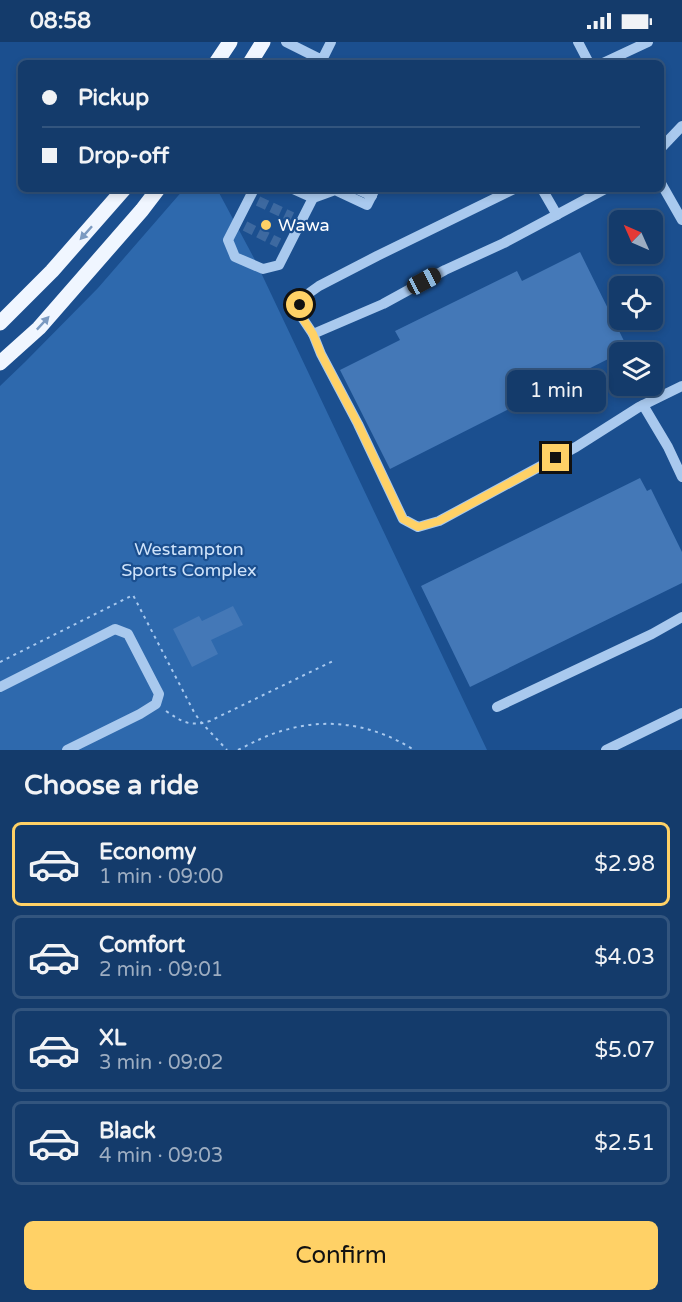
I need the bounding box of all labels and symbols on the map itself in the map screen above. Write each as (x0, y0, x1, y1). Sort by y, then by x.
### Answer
north arrow (609, 210, 663, 264)
place label: Wawa (278, 214, 330, 236)
marker: Wawa (259, 218, 273, 232)
one-way arrow (80, 225, 93, 240)
car (404, 265, 444, 297)
route start (286, 291, 313, 318)
one-way arrow (36, 316, 50, 331)
callout: 1 min (506, 371, 606, 413)
route end (542, 444, 569, 471)
park label: Westampton Sports Complex (121, 538, 257, 581)

